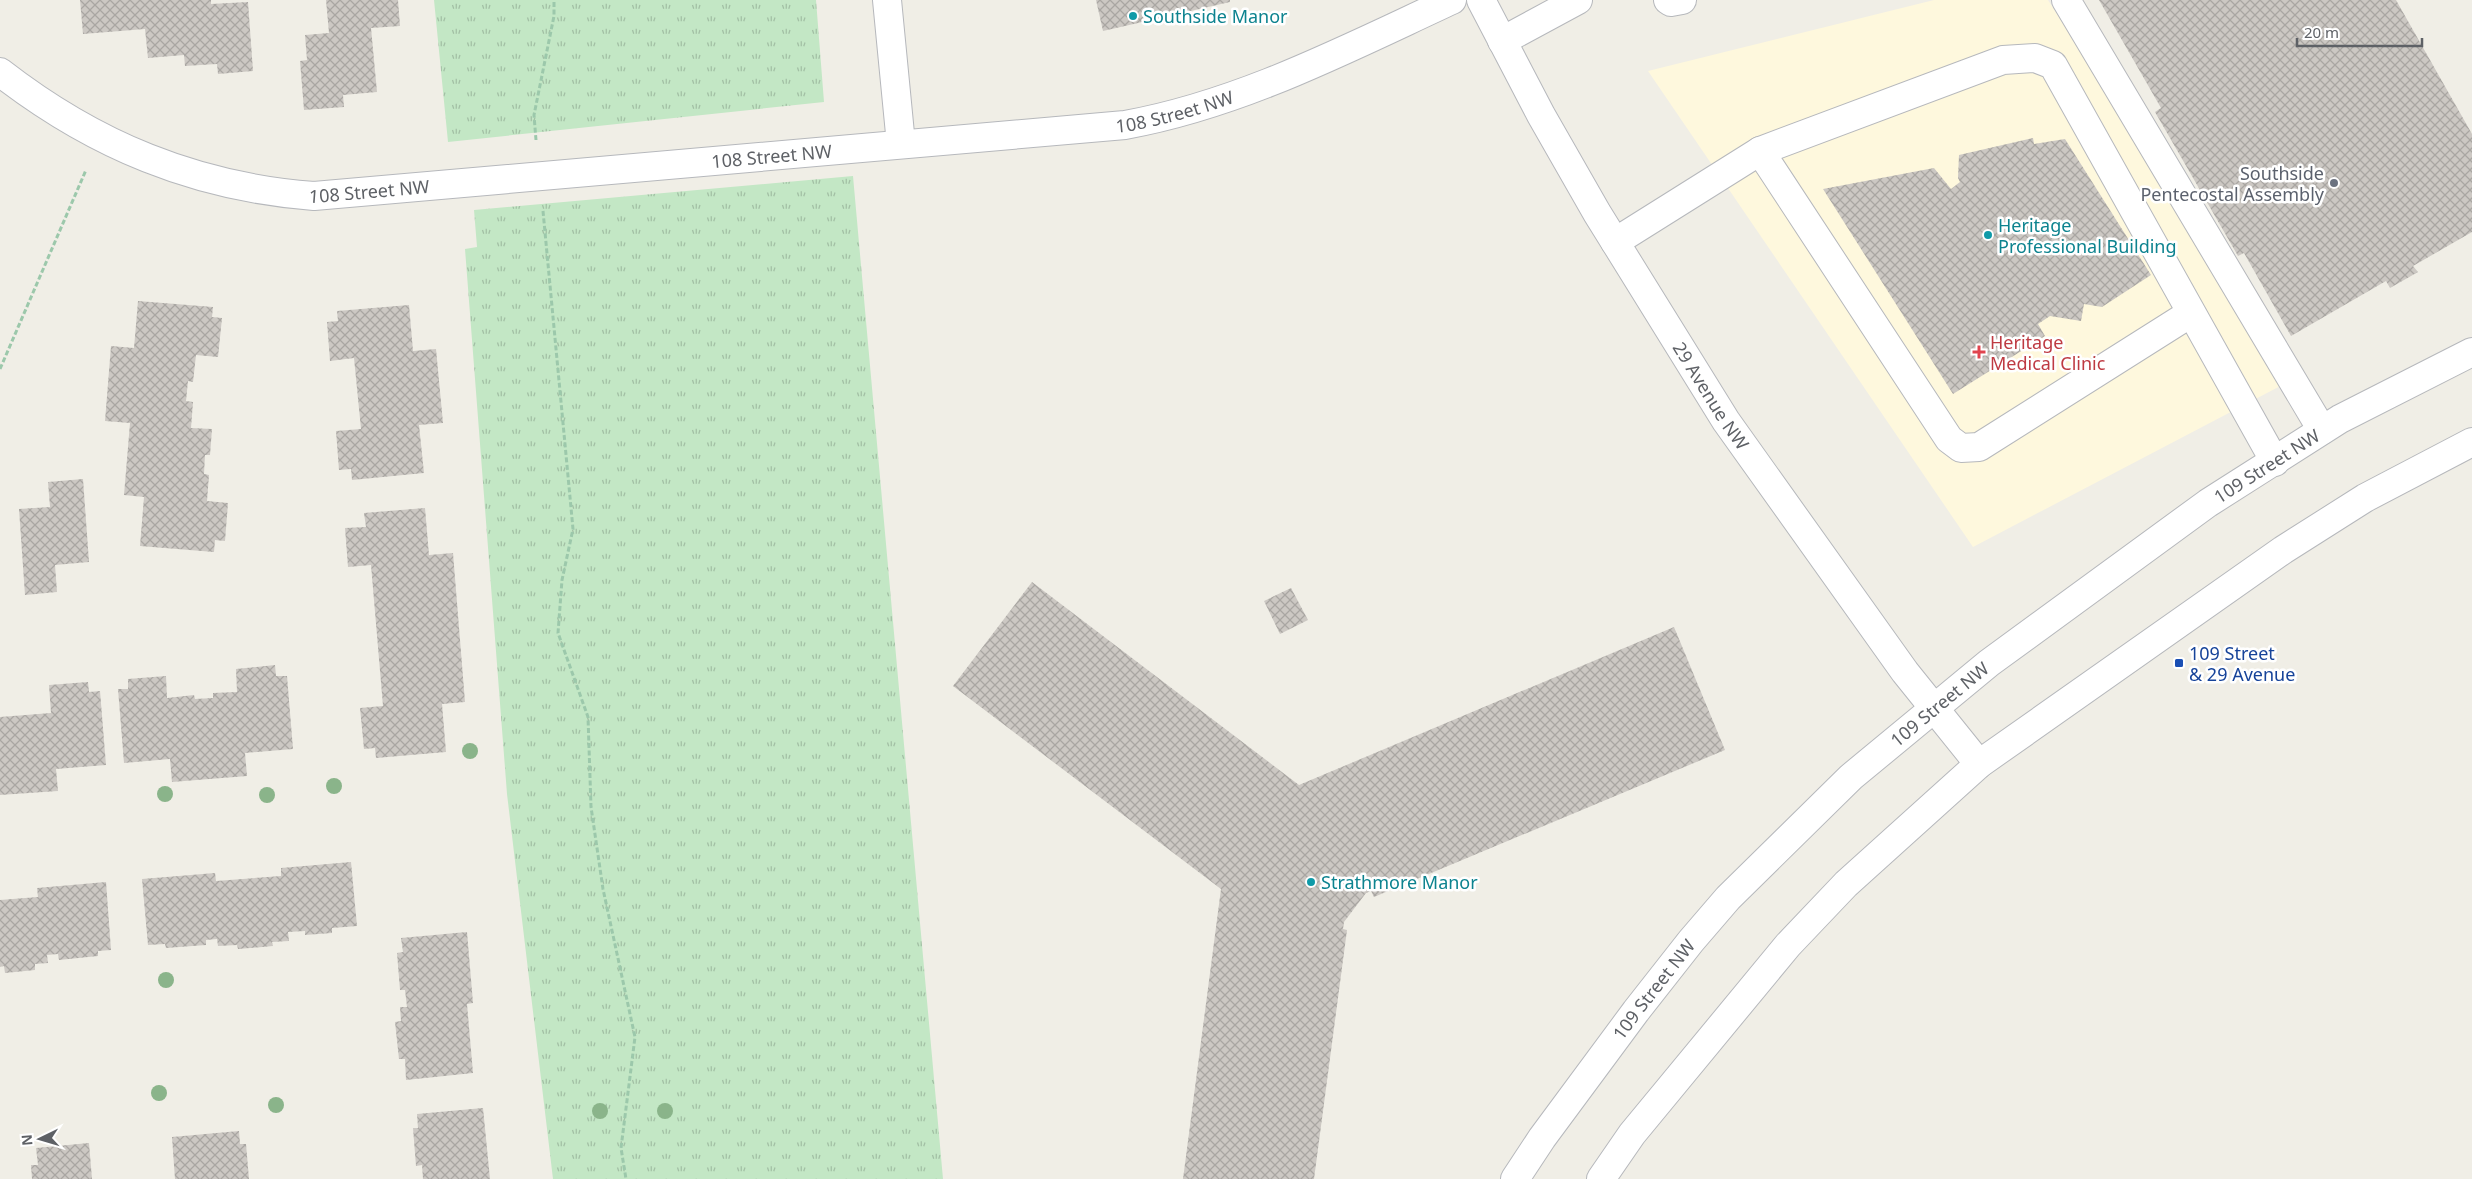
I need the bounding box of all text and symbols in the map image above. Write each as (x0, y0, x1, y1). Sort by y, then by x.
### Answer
place label: Southside Manor (1143, 4, 1288, 28)
marker: Southside Manor (1127, 10, 1139, 22)
scale bar (2297, 15, 2422, 47)
text: 20 m (2304, 22, 2339, 42)
street label: 108 Street NW (1115, 85, 1237, 138)
street label: 108 Street NW (710, 139, 833, 173)
place label: Southside Pentecostal Assembly (2140, 161, 2325, 206)
street label: 108 Street NW (308, 174, 431, 208)
marker: Southside Pentecostal Assembly (2328, 177, 2340, 189)
place label: Heritage Professional Building (1998, 213, 2177, 258)
marker: Heritage Professional Building (1982, 229, 1994, 241)
place label: Heritage Medical Clinic (1990, 330, 2106, 375)
street label: 29 Avenue NW (1668, 337, 1755, 455)
marker: Heritage Medical Clinic (1972, 345, 1986, 359)
street label: 109 Street NW (2209, 423, 2324, 508)
place label: 109 Street & 29 Avenue (2189, 641, 2295, 686)
street label: 109 Street NW (1885, 656, 1994, 752)
marker: 109 Street & 29 Avenue (2173, 657, 2185, 669)
place label: Strathmore Manor (1321, 870, 1478, 894)
marker: Strathmore Manor (1305, 876, 1317, 888)
street label: 109 Street NW (1607, 934, 1700, 1044)
north arrow (15, 1114, 65, 1164)
text: N (17, 1134, 37, 1147)

